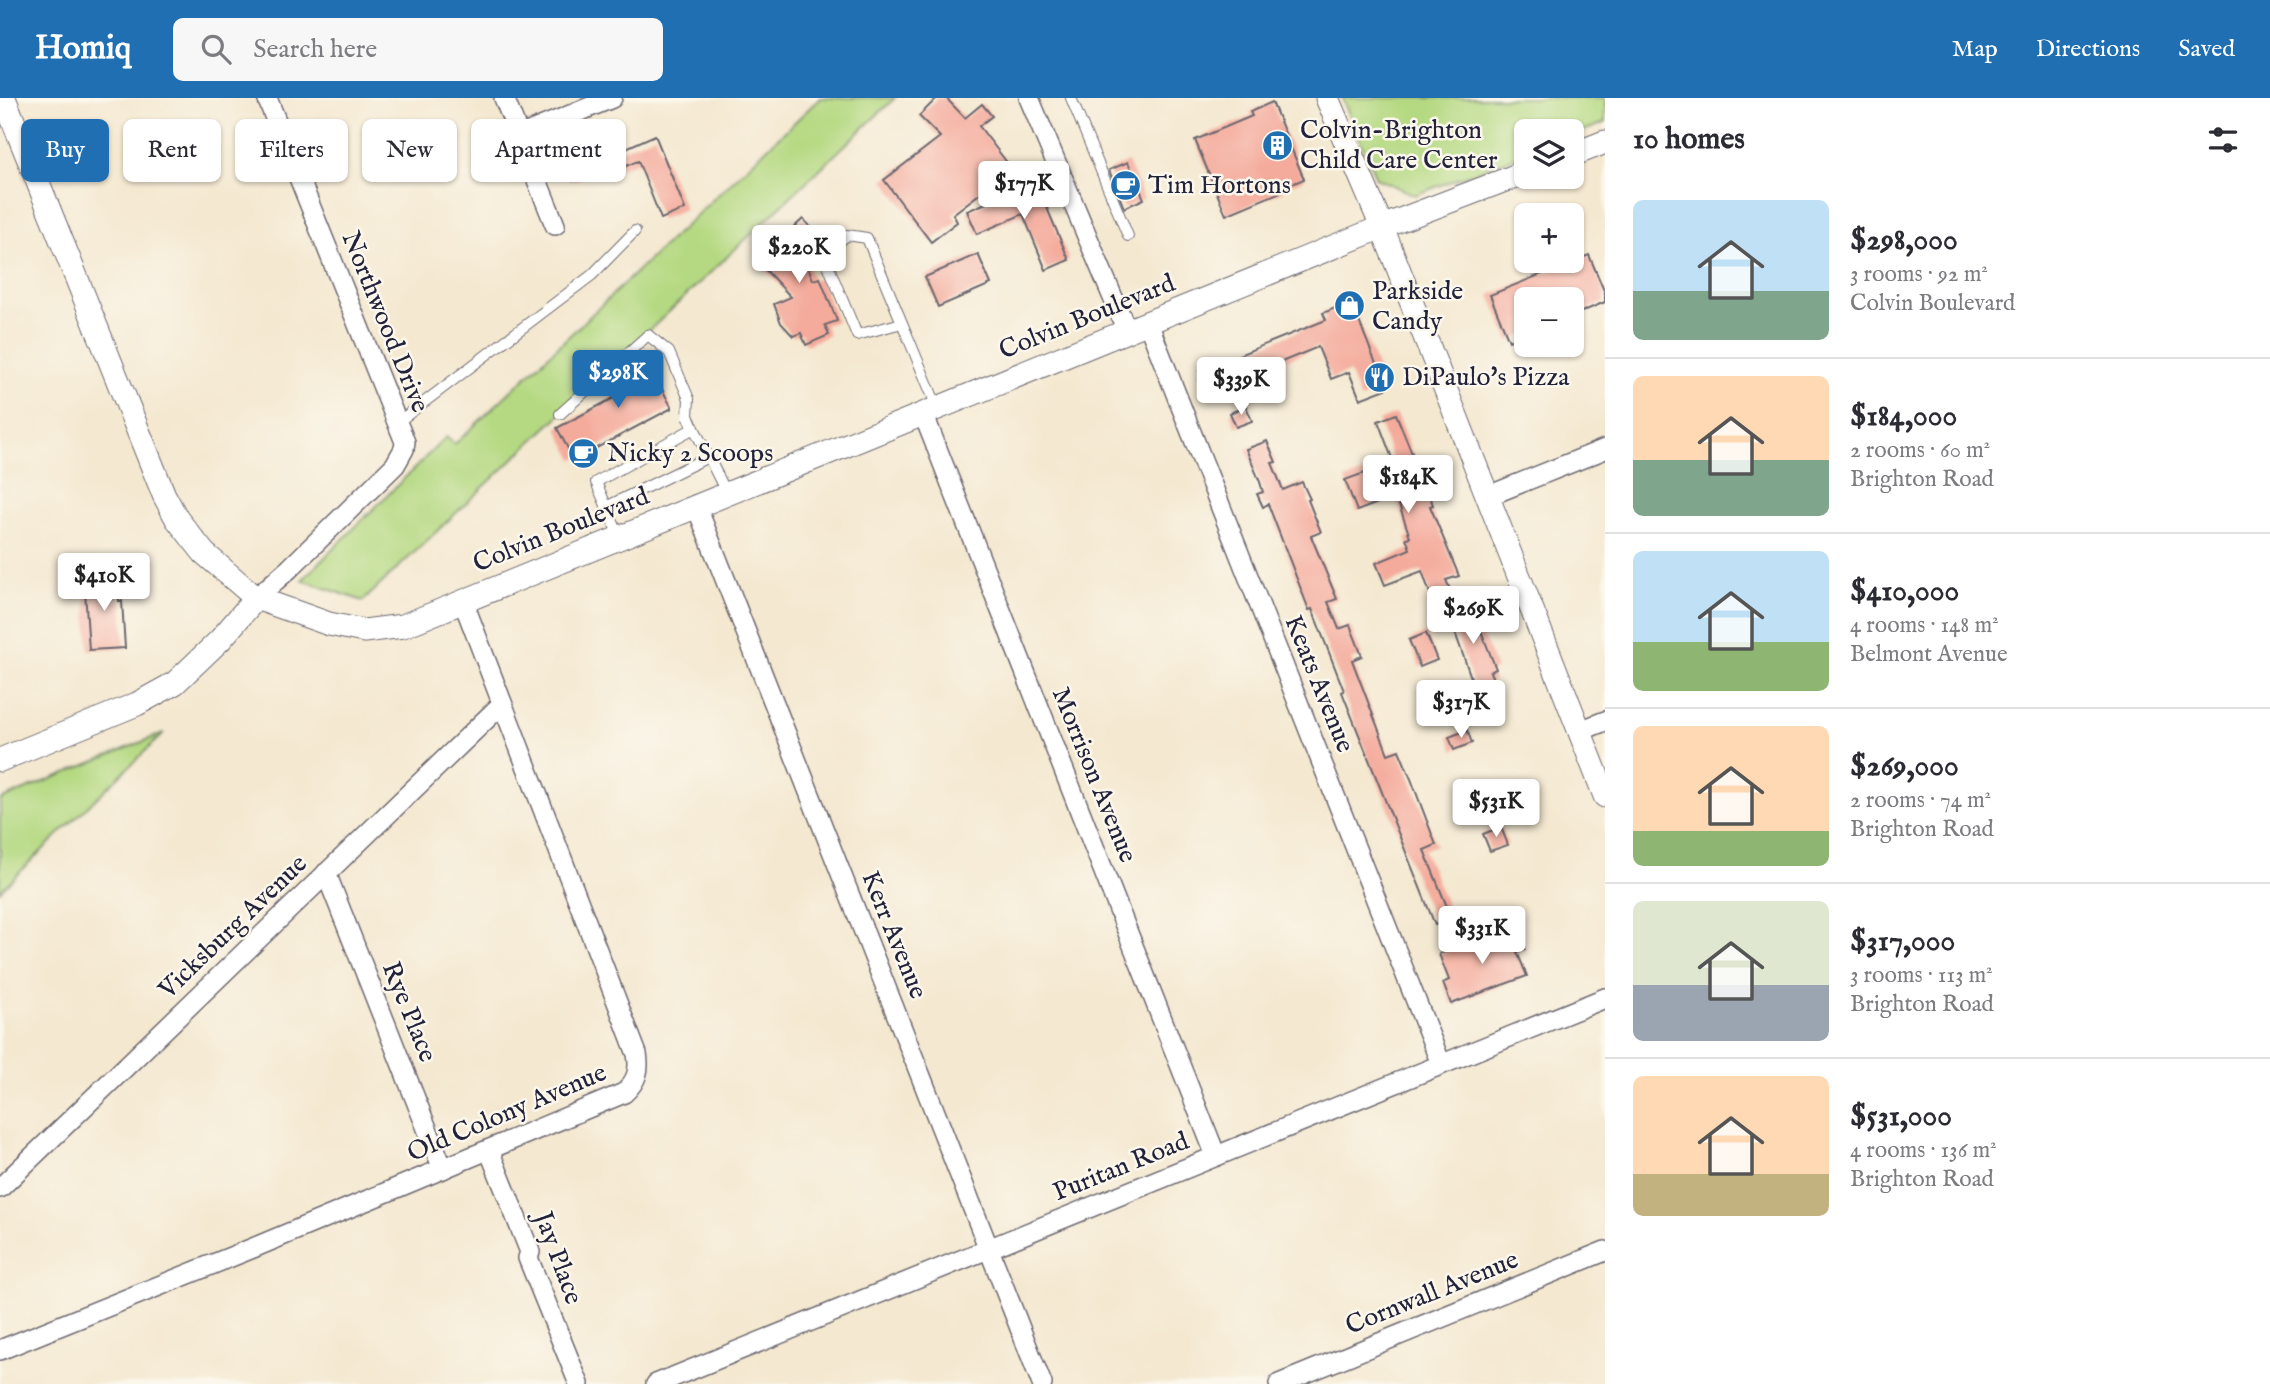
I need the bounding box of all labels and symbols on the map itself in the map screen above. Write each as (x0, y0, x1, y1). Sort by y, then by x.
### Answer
place label: Colvin-Brighton Child Care Center (1300, 114, 1498, 177)
building icon: Colvin-Brighton Child Care Center (1260, 128, 1294, 162)
pin: $177K (975, 162, 1073, 221)
cafe icon: Tim Hortons (1108, 168, 1142, 202)
place label: Tim Hortons (1148, 169, 1291, 202)
pin: $220K (750, 226, 848, 285)
street label: Northwood Drive (334, 227, 436, 418)
street label: Colvin Boulevard (994, 267, 1180, 367)
place label: Parkside Candy (1372, 275, 1463, 338)
shop icon: Parkside Candy (1332, 289, 1366, 323)
pin: $298K (569, 350, 667, 410)
pin: $339K (1192, 358, 1290, 417)
restaurant icon: DiPaulo's Pizza (1362, 360, 1396, 394)
place label: DiPaulo's Pizza (1402, 361, 1570, 394)
cafe icon: Nicky 2 Scoops (567, 436, 601, 470)
place label: Nicky 2 Scoops (607, 437, 773, 470)
pin: $184K (1359, 456, 1457, 515)
street label: Colvin Boulevard (468, 480, 654, 580)
pin: $410K (55, 554, 153, 613)
pin: $269K (1424, 587, 1522, 646)
street label: Keats Avenue (1277, 611, 1362, 758)
pin: $317K (1412, 680, 1510, 740)
street label: Morrison Avenue (1044, 682, 1144, 868)
pin: $531K (1447, 780, 1545, 839)
street label: Vicksburg Avenue (151, 848, 314, 1007)
street label: Kerr Avenue (853, 866, 935, 1004)
pin: $331K (1433, 906, 1531, 966)
street label: Rye Place (374, 957, 444, 1067)
street label: Old Colony Avenue (402, 1056, 612, 1170)
street label: Puritan Road (1048, 1125, 1194, 1209)
street label: Jay Place (525, 1204, 590, 1309)
street label: Cornwall Avenue (1341, 1243, 1523, 1343)

